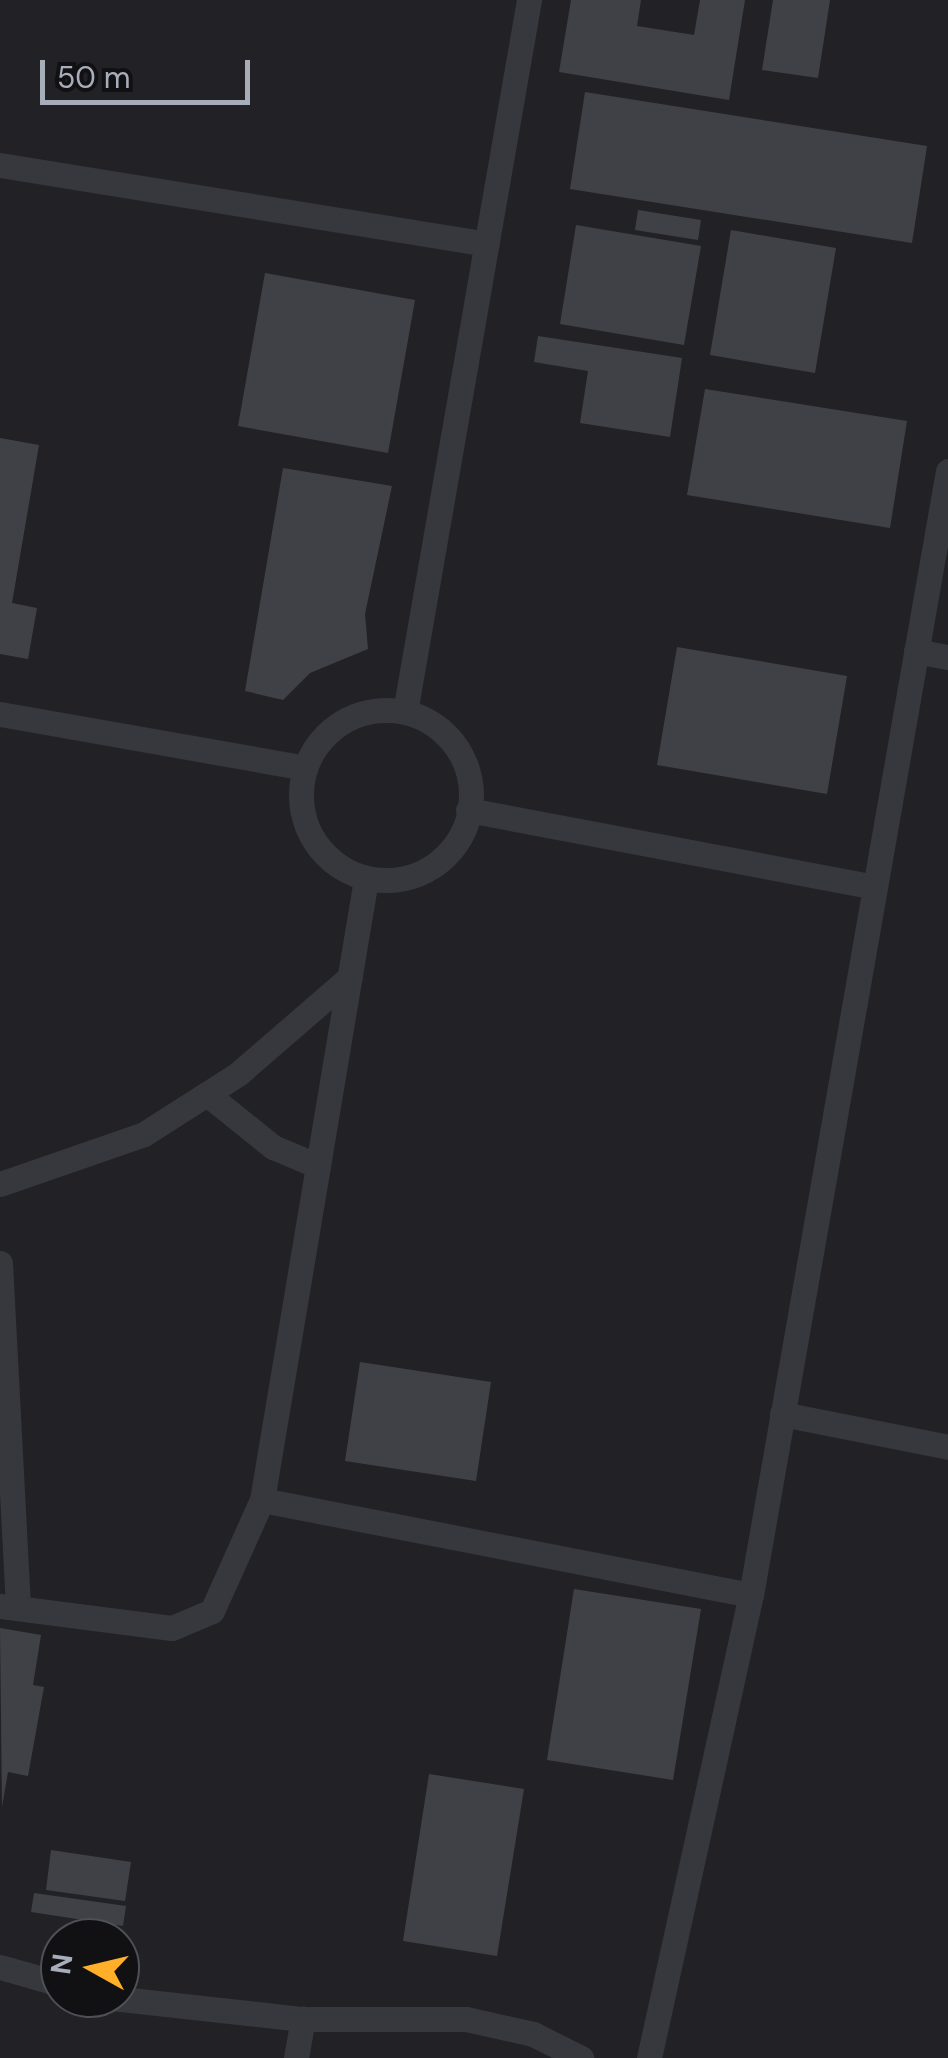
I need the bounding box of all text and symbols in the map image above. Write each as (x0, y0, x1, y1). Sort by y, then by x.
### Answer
scale bar (45, 40, 255, 102)
text: 50 m (57, 58, 131, 97)
north arrow (40, 1918, 140, 2018)
text: N (42, 1951, 82, 1977)

